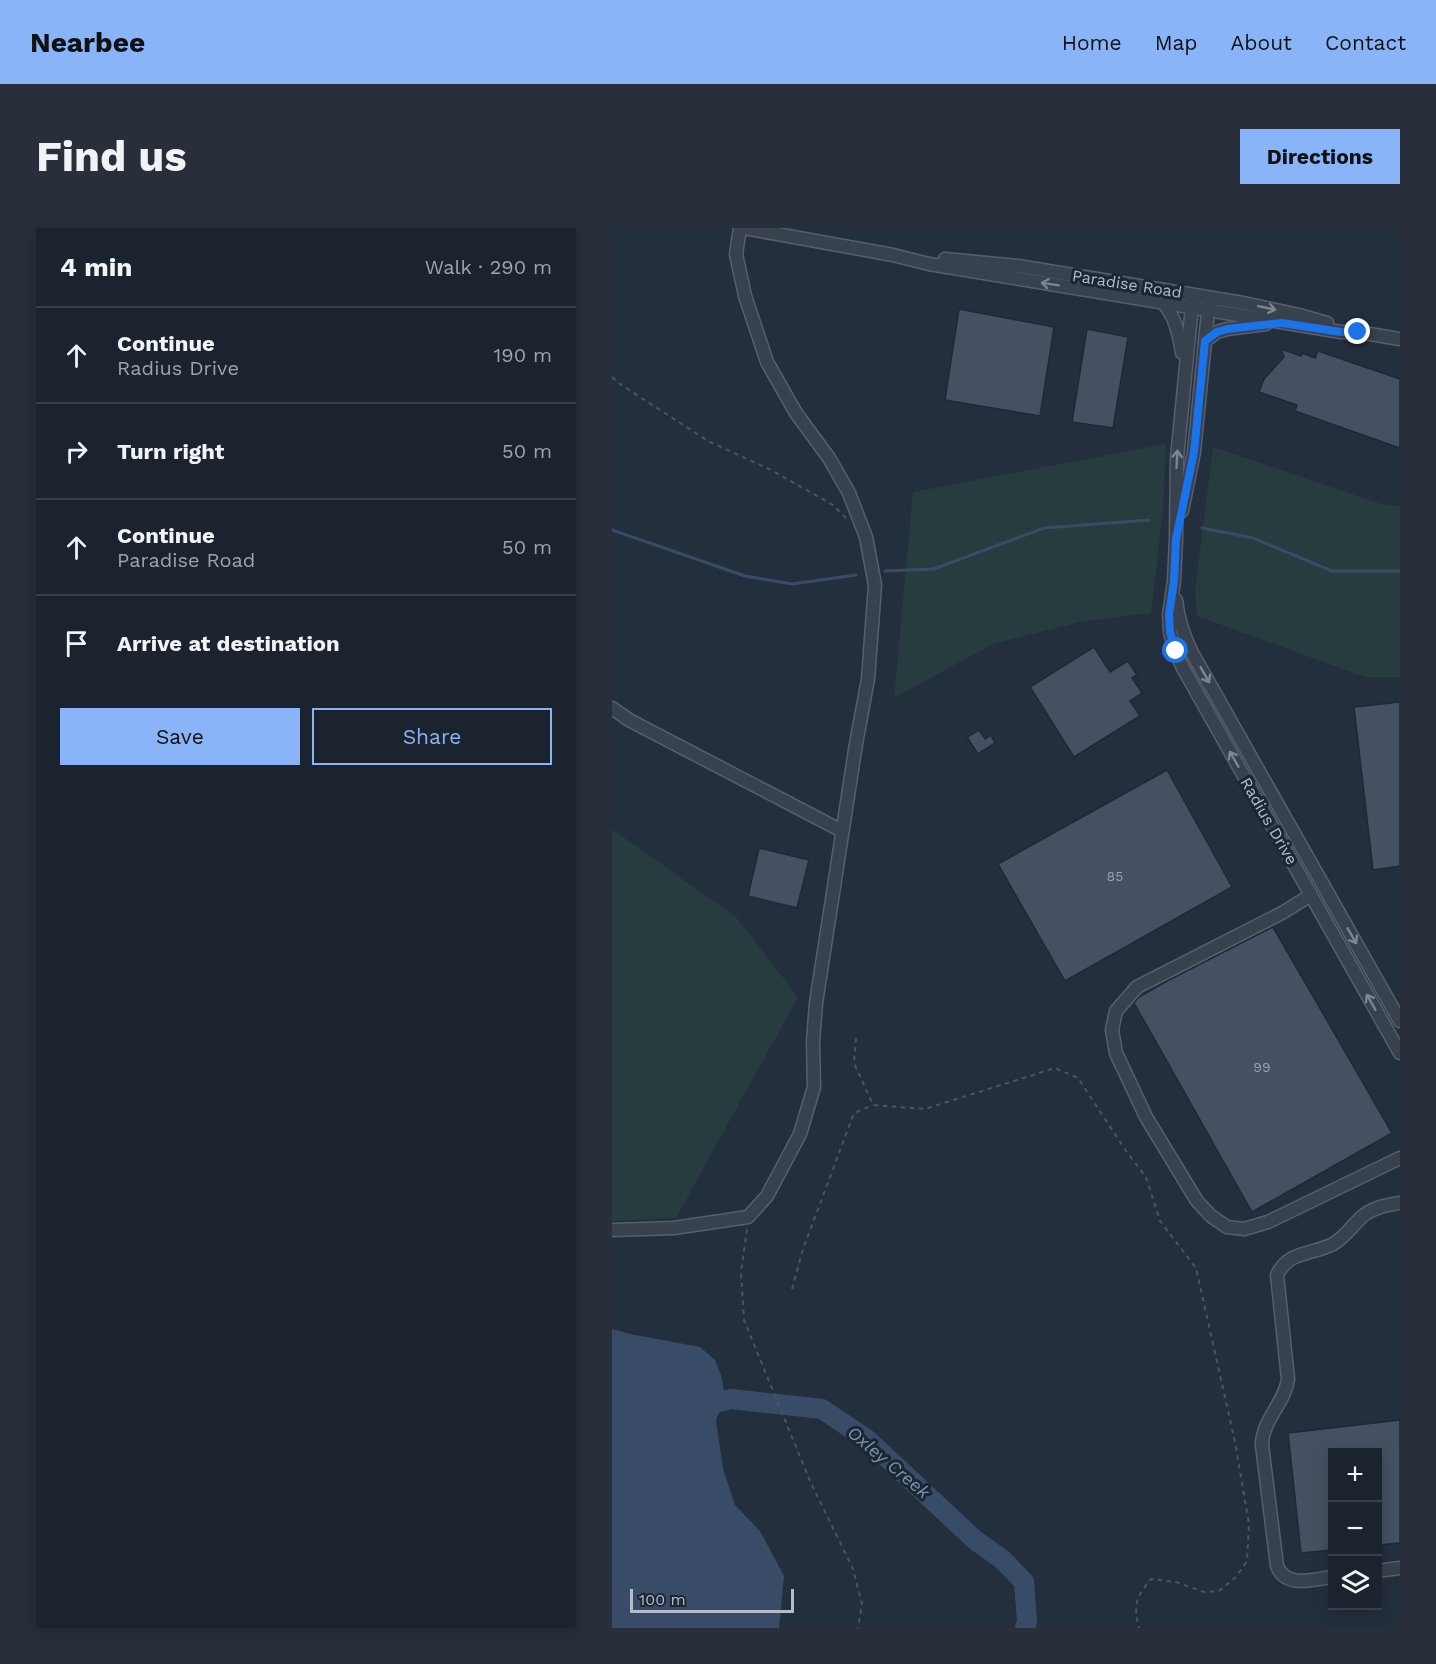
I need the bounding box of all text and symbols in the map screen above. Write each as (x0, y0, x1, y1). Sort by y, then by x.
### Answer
text: Nearbee (30, 26, 145, 59)
text: Home (1062, 30, 1122, 55)
text: Map (1155, 30, 1198, 55)
text: About (1231, 30, 1292, 55)
text: Contact (1325, 30, 1406, 55)
button: Directions (1240, 129, 1400, 184)
text: Find us (36, 132, 187, 181)
text: 4 min (60, 252, 132, 282)
text: Walk · 290 m (425, 255, 552, 279)
street label: Paradise Road (1071, 266, 1183, 302)
one-way arrow (1041, 278, 1061, 289)
one-way arrow (1257, 303, 1276, 314)
route end (1344, 318, 1370, 344)
text: Continue (117, 331, 215, 356)
icon: ahead (60, 339, 93, 372)
text: 190 m (494, 343, 552, 367)
text: Radius Drive (117, 356, 239, 380)
icon: right (60, 435, 93, 468)
text: Turn right (117, 439, 224, 464)
text: 50 m (502, 439, 552, 463)
one-way arrow (1172, 450, 1183, 470)
text: Continue (117, 523, 215, 548)
icon: ahead (60, 531, 93, 564)
text: 50 m (502, 535, 552, 559)
text: Paradise Road (117, 548, 255, 572)
icon: arrive (60, 627, 93, 660)
text: Arrive at destination (117, 631, 340, 656)
route start (1162, 637, 1188, 663)
one-way arrow (1199, 666, 1211, 683)
button: Save (60, 708, 300, 765)
button: Share (312, 708, 552, 765)
one-way arrow (1228, 751, 1240, 768)
street label: Radius Drive (1236, 774, 1302, 868)
house number: 85 (1107, 868, 1123, 884)
one-way arrow (1346, 927, 1358, 944)
one-way arrow (1365, 994, 1377, 1011)
house number: 99 (1253, 1059, 1271, 1075)
water label: Oxley Creek (843, 1421, 935, 1503)
map controls (1328, 1448, 1382, 1610)
button: + (1328, 1448, 1382, 1502)
button: − (1328, 1502, 1382, 1556)
button: layers (1328, 1556, 1382, 1610)
scale bar (630, 1586, 794, 1614)
text: 100 m (639, 1590, 686, 1609)

